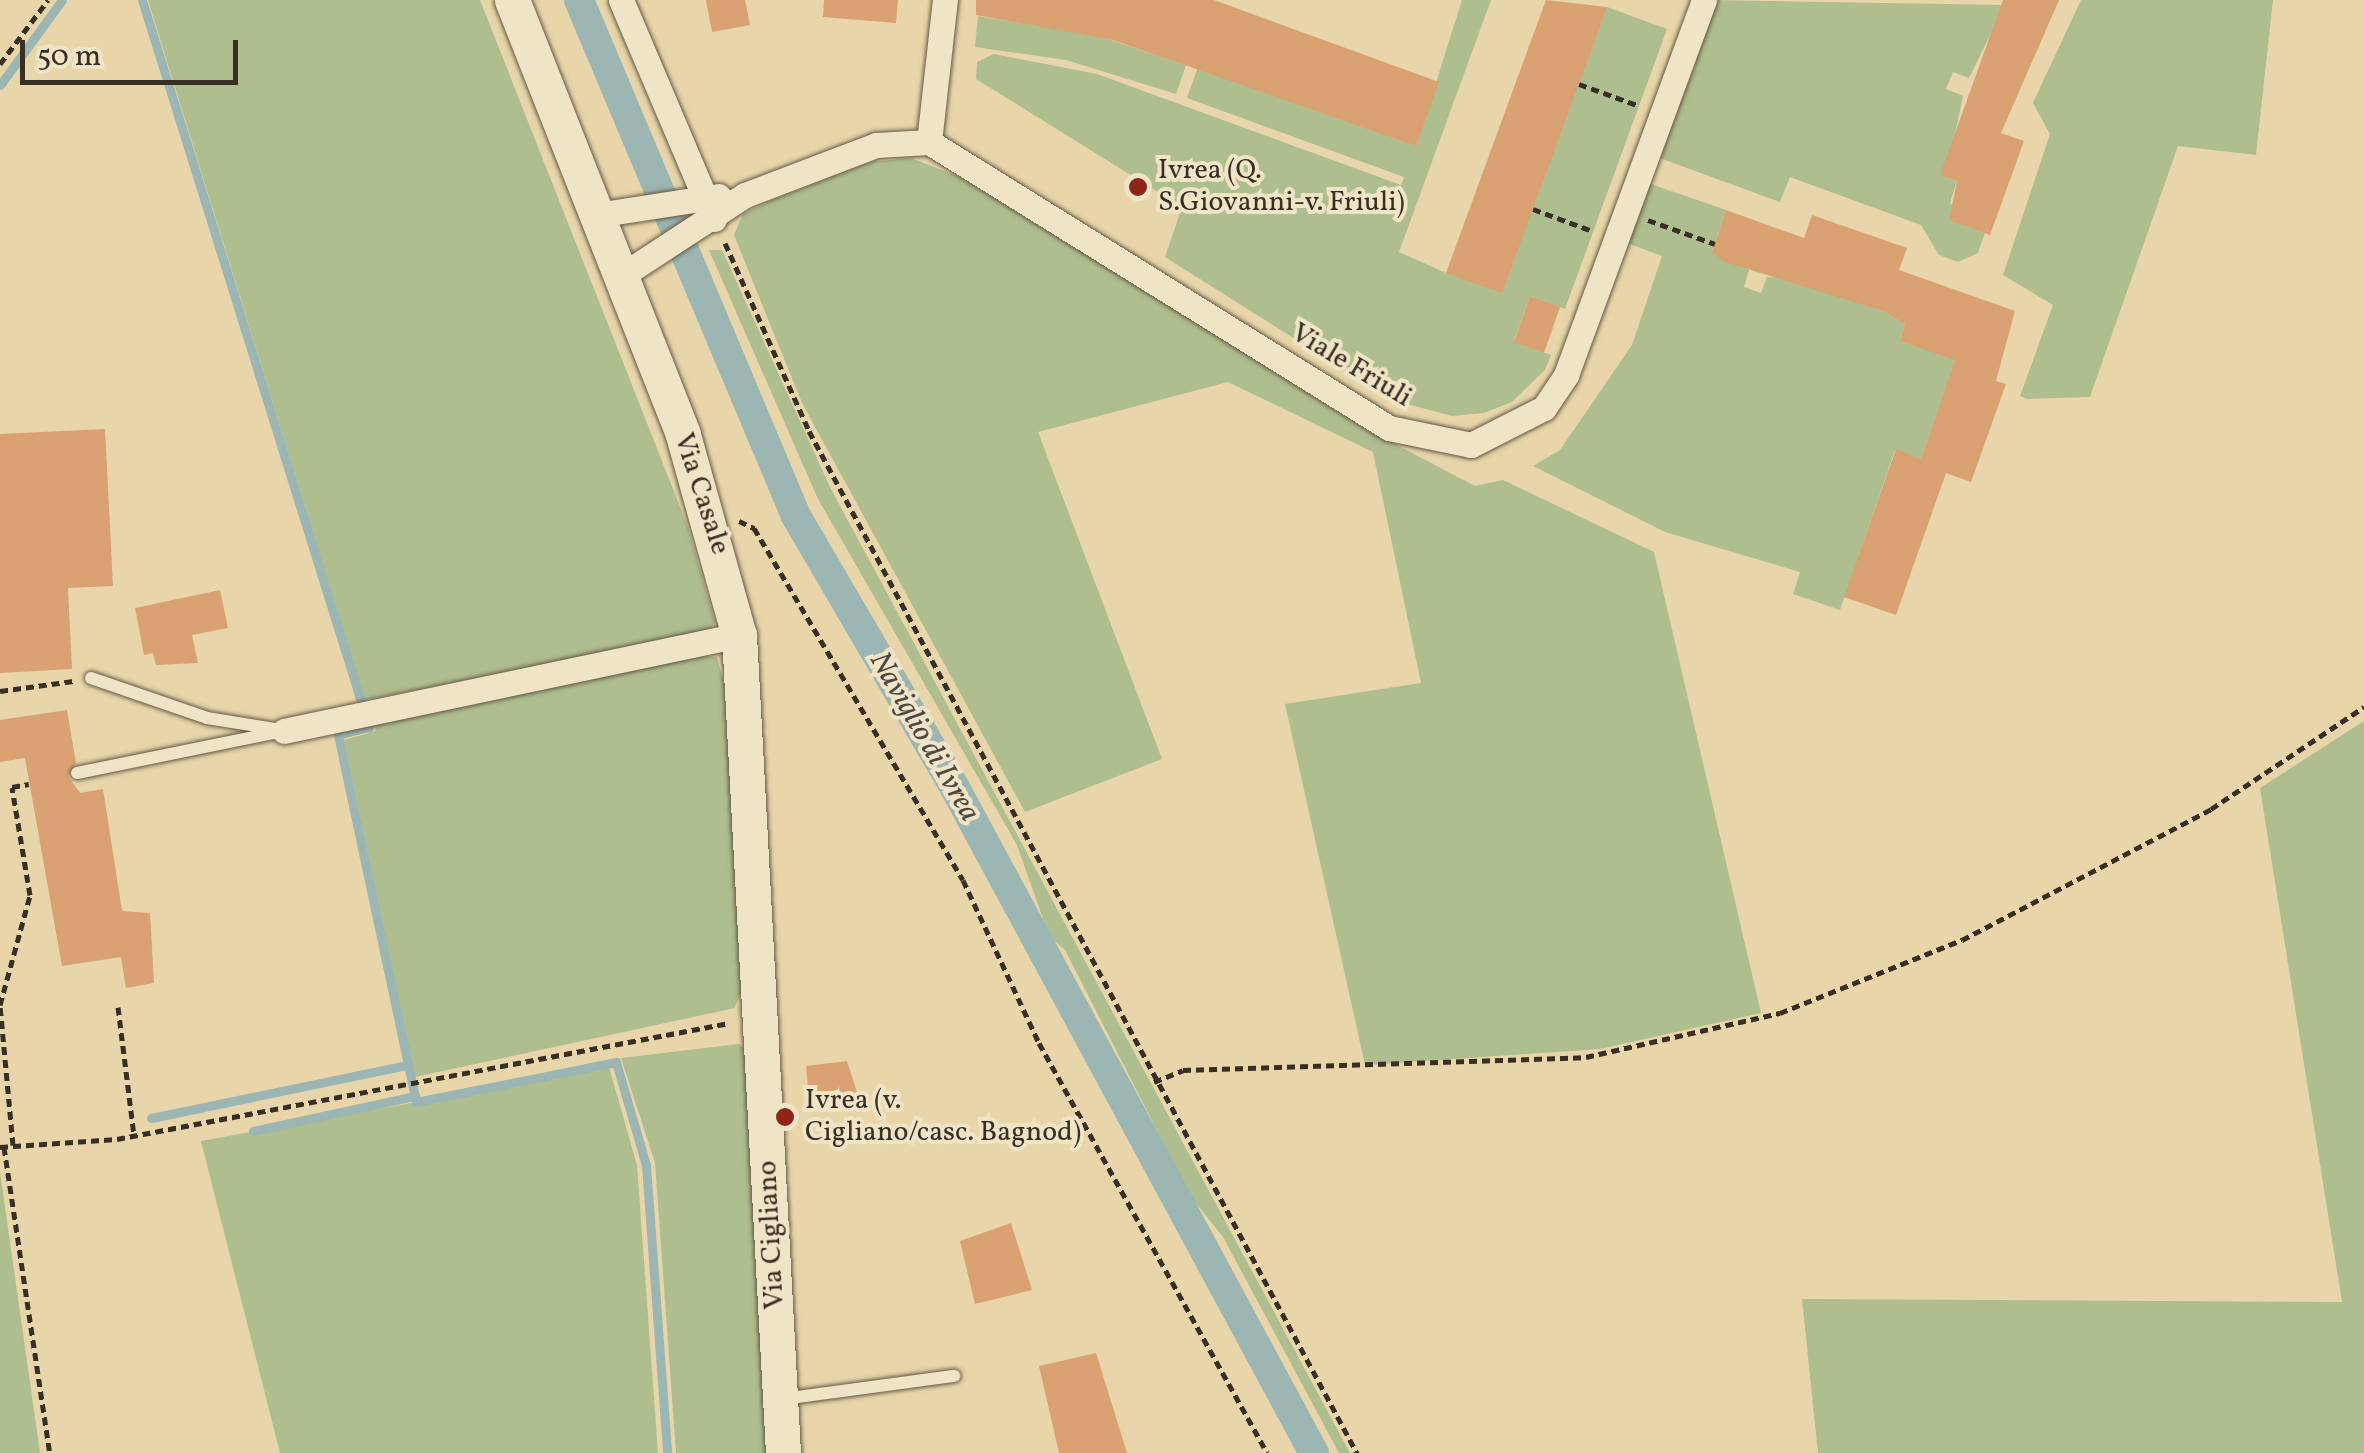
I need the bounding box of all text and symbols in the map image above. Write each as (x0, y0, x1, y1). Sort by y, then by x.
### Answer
scale bar (25, 20, 242, 82)
text: 50 m (37, 36, 101, 78)
place label: Ivrea (Q. S.Giovanni-v. Friuli) (1158, 154, 1405, 220)
marker: Ivrea (Q. S.Giovanni-v. Friuli) (1127, 176, 1149, 198)
street label: Viale Friuli (1284, 317, 1418, 415)
street label: Via Casale (666, 429, 736, 559)
water label: Naviglio di Ivrea (861, 646, 987, 828)
place label: Ivrea (v. Cigliano/casc. Bagnod) (805, 1084, 1081, 1150)
marker: Ivrea (v. Cigliano/casc. Bagnod) (774, 1106, 796, 1128)
street label: Via Cigliano (751, 1160, 793, 1310)

